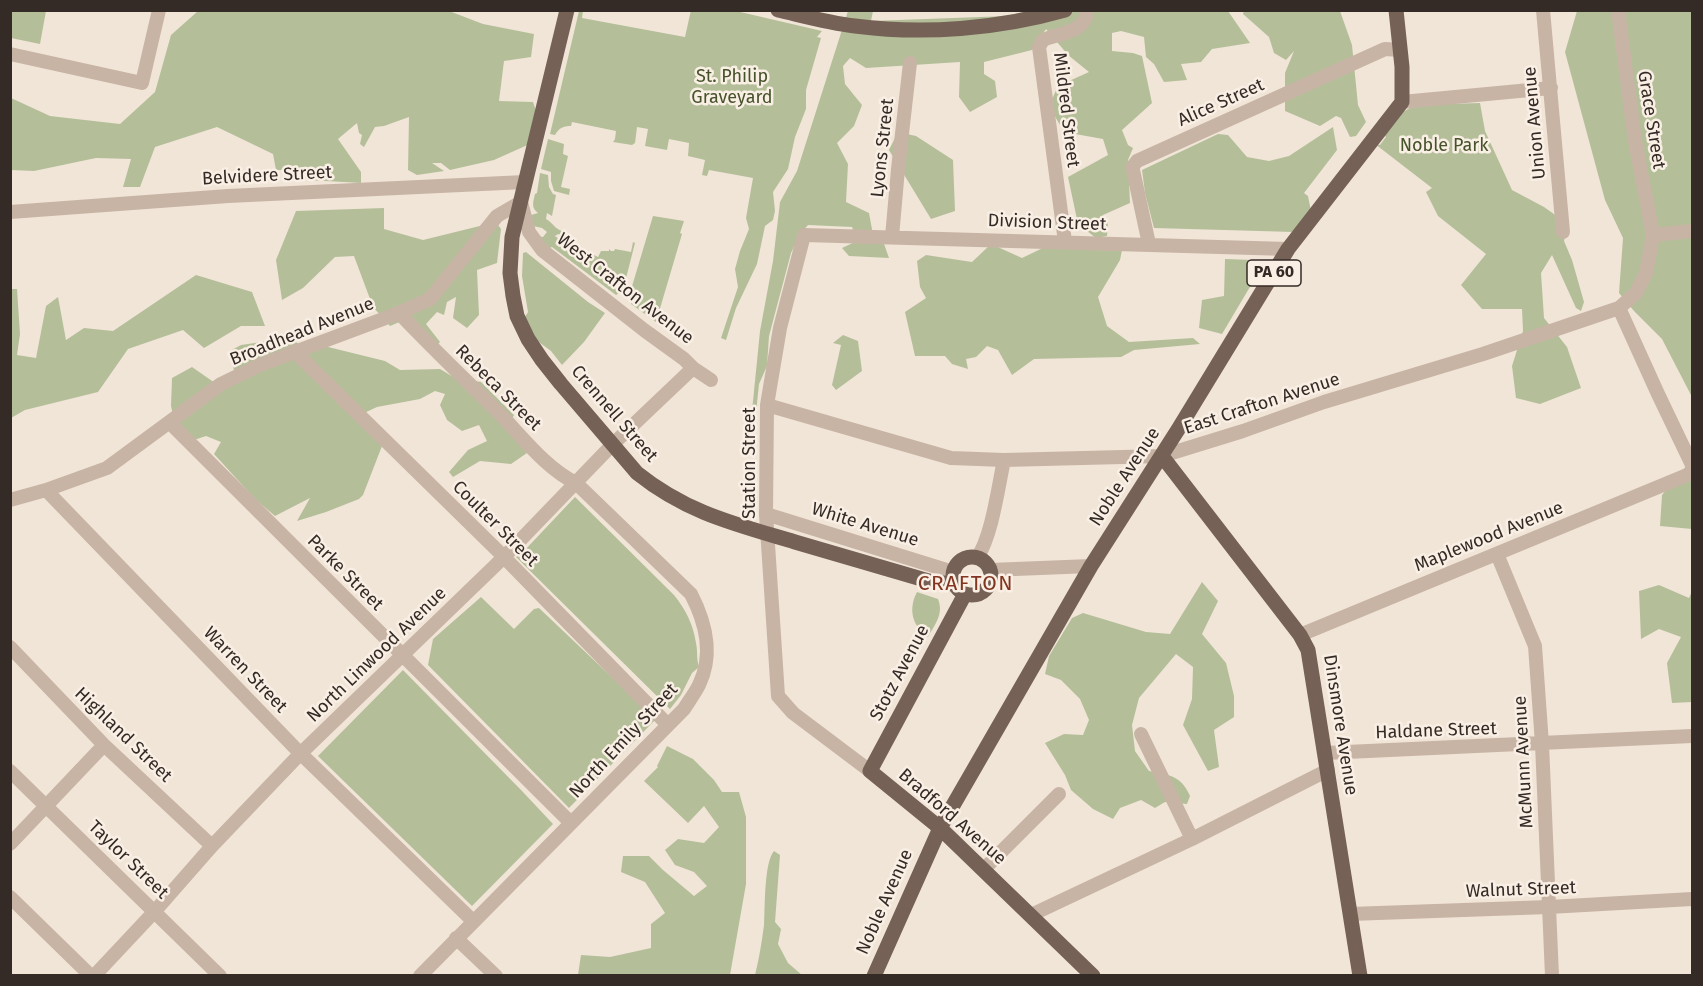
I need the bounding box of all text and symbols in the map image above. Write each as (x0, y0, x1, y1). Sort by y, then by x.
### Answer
street label: Mildred Street (1048, 51, 1084, 169)
park label: St. Philip Graveyard (691, 66, 773, 109)
street label: Union Avenue (1519, 66, 1551, 180)
street label: Grace Street (1633, 69, 1669, 171)
street label: Alice Street (1174, 74, 1268, 132)
street label: Lyons Street (867, 97, 899, 199)
park label: Noble Park (1400, 135, 1488, 157)
street label: Belvidere Street (201, 162, 333, 190)
street label: Division Street (987, 210, 1107, 236)
street label: West Crafton Avenue (552, 229, 698, 349)
road number: PA 60 (1247, 260, 1301, 286)
street label: Broadhead Avenue (227, 293, 377, 371)
street label: Rebeca Street (450, 340, 546, 436)
street label: Crennell Street (566, 361, 662, 467)
street label: East Crafton Avenue (1181, 369, 1343, 439)
street label: Station Street (739, 407, 761, 519)
street label: Noble Avenue (1085, 424, 1165, 530)
street label: Coulter Street (448, 477, 542, 571)
street label: Maplewood Avenue (1411, 497, 1567, 577)
street label: White Avenue (809, 498, 921, 552)
street label: Parke Street (302, 530, 388, 616)
district label: CRAFTON (918, 571, 1014, 597)
street label: North Linwood Avenue (303, 583, 451, 727)
street label: Stotz Avenue (866, 621, 934, 725)
street label: Warren Street (199, 622, 291, 718)
street label: Dinsmore Avenue (1318, 653, 1362, 797)
street label: North Emily Street (565, 679, 683, 803)
street label: Highland Street (70, 683, 176, 787)
street label: McMunn Avenue (1510, 695, 1538, 829)
street label: Haldane Street (1375, 718, 1497, 744)
street label: Bradford Avenue (894, 764, 1010, 870)
street label: Taylor Street (83, 816, 173, 904)
street label: Noble Avenue (852, 846, 918, 958)
street label: Walnut Street (1465, 877, 1577, 903)

